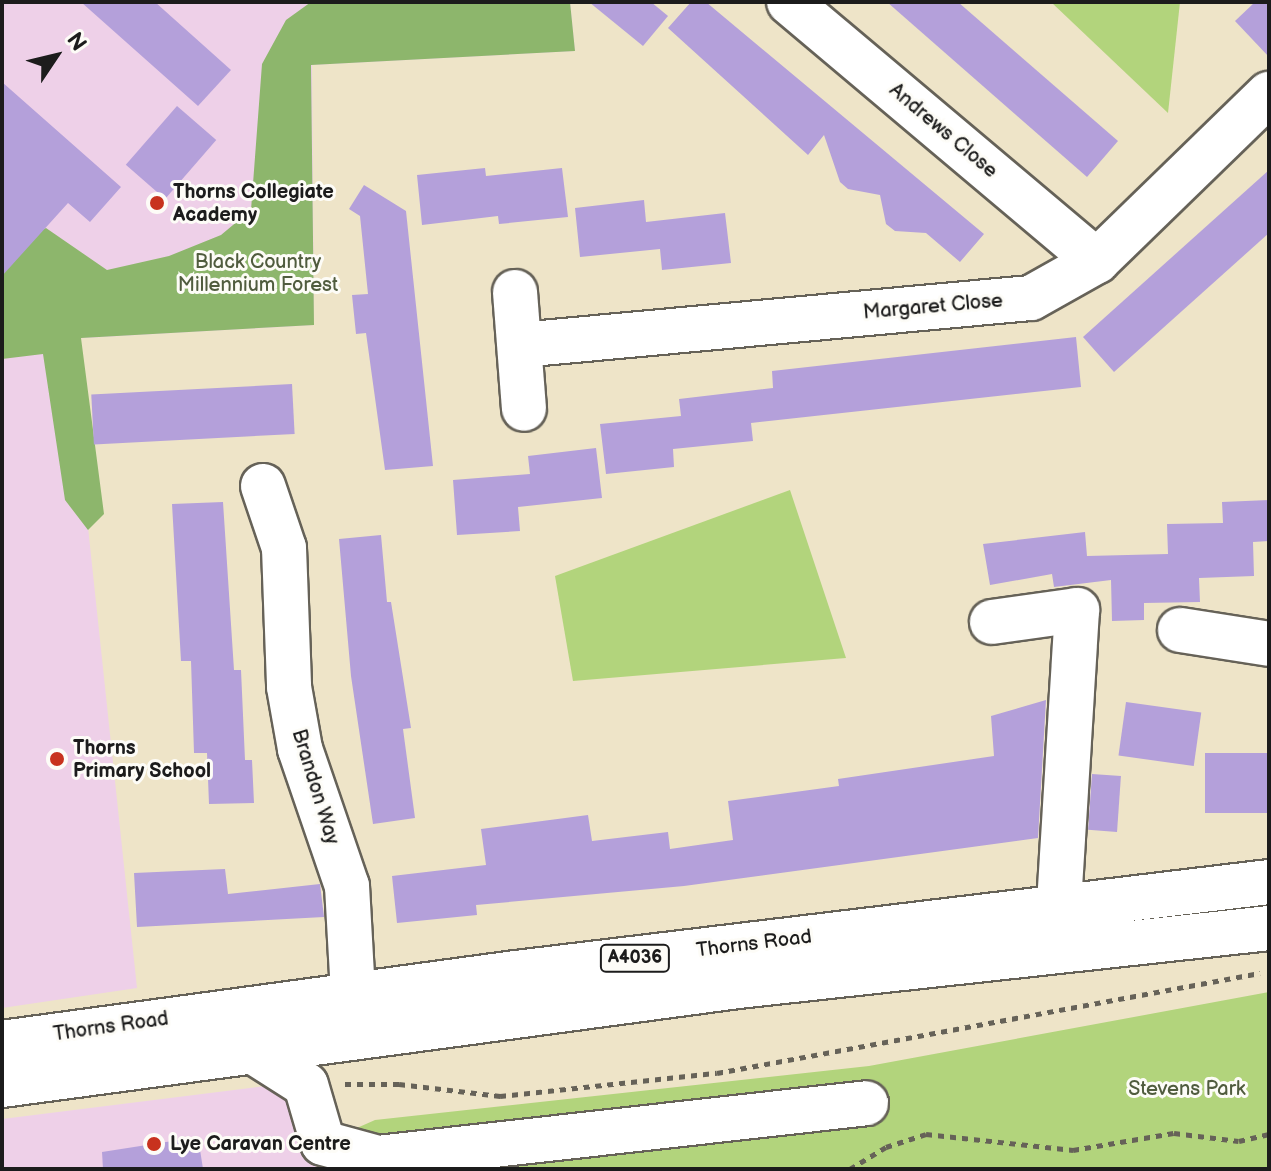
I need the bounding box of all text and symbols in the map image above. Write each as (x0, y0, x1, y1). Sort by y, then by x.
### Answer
north arrow (16, 16, 96, 96)
text: N (60, 27, 92, 56)
street label: Andrews Close (884, 79, 1002, 183)
place label: Thorns Collegiate Academy (173, 180, 334, 227)
marker: Thorns Collegiate Academy (148, 194, 166, 212)
park label: Black Country Millennium Forest (178, 250, 338, 297)
street label: Margaret Close (862, 289, 1004, 325)
street label: Brandon Way (286, 726, 344, 848)
place label: Thorns Primary School (73, 736, 212, 783)
marker: Thorns Primary School (48, 750, 66, 768)
street label: Thorns Road (695, 925, 813, 963)
road number: A4036 (599, 944, 671, 972)
street label: Thorns Road (52, 1007, 170, 1047)
park label: Stevens Park (1128, 1077, 1246, 1101)
place label: Lye Caravan Centre (170, 1132, 351, 1156)
marker: Lye Caravan Centre (145, 1135, 163, 1153)

